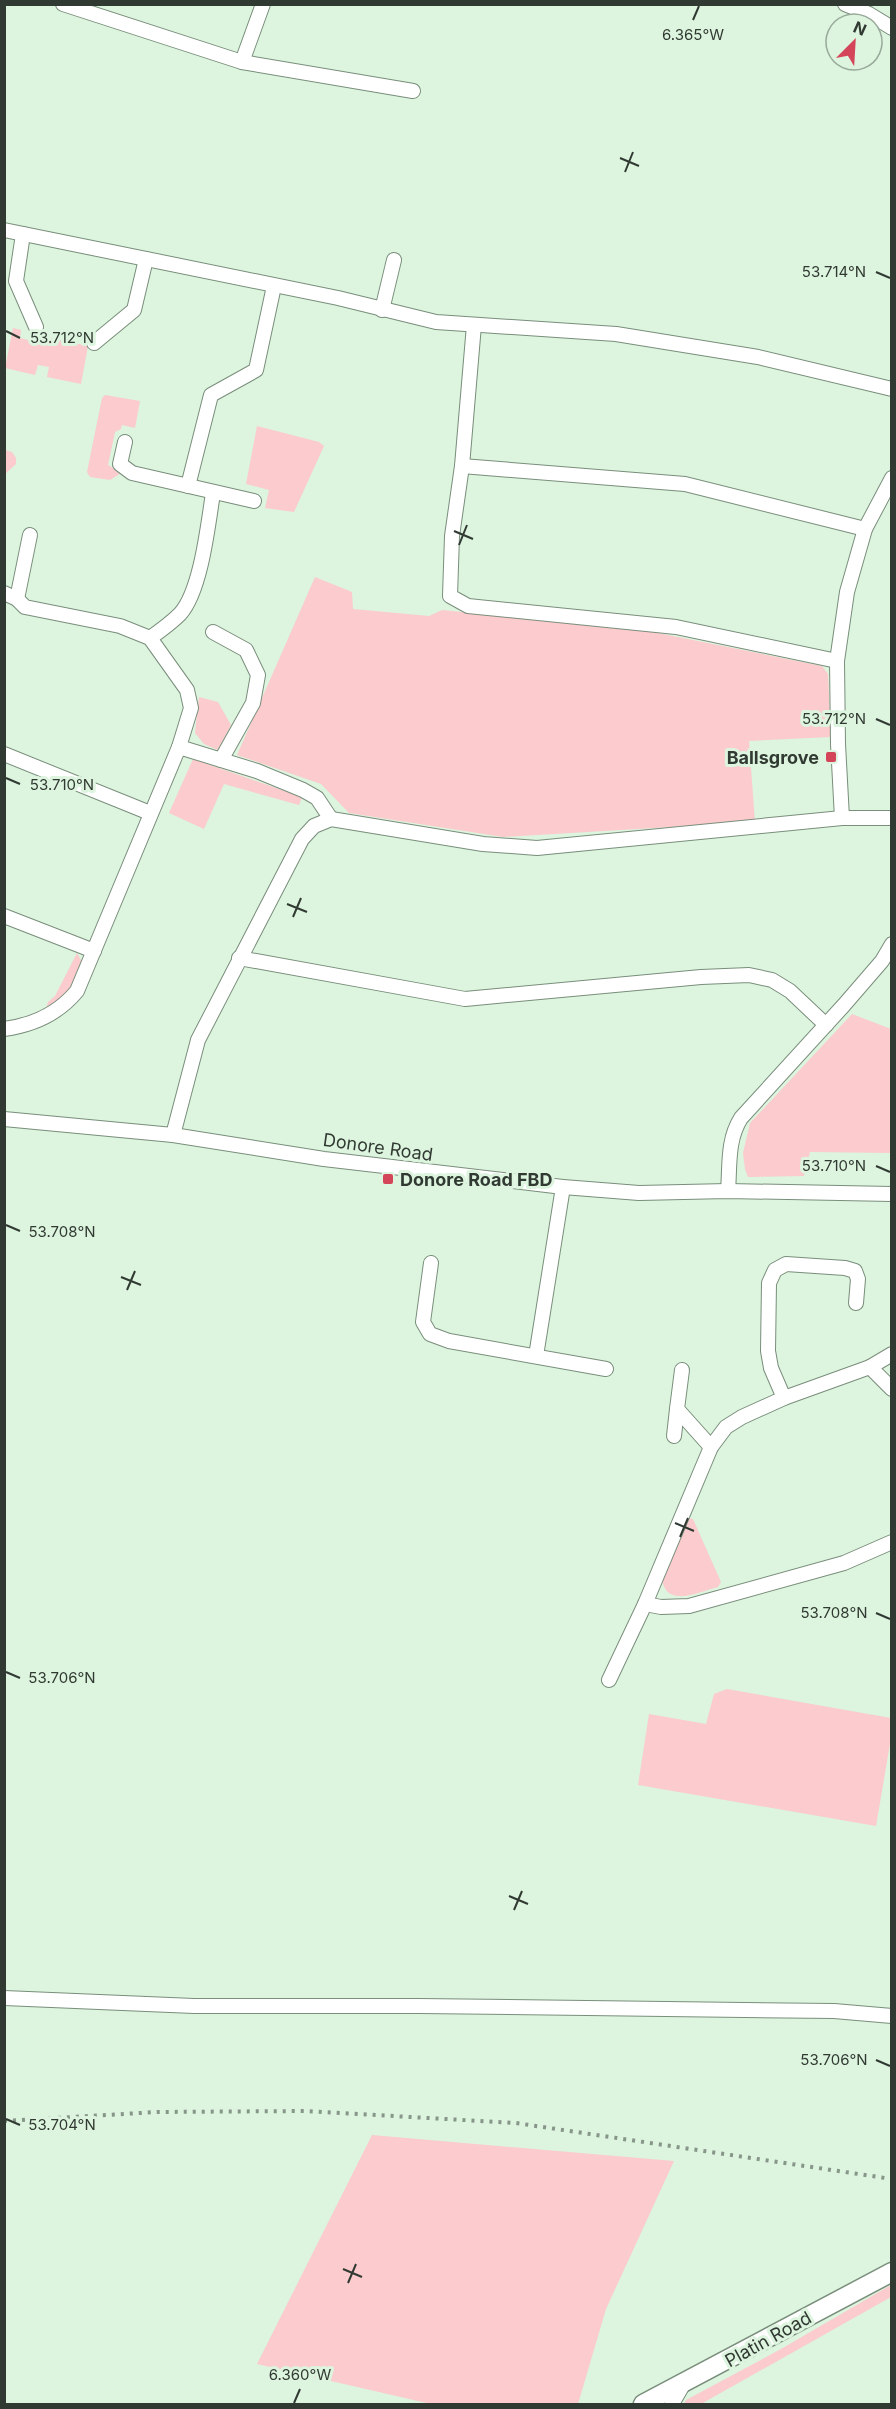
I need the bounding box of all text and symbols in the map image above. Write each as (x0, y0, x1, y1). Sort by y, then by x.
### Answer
north arrow (824, 12, 884, 72)
text: N (850, 17, 870, 40)
text: 6.365°W (662, 25, 724, 44)
text: 53.714°N (802, 262, 866, 281)
text: 53.712°N (30, 328, 94, 347)
text: 53.712°N (802, 709, 866, 728)
place label: Ballsgrove (727, 747, 819, 768)
marker: Ballsgrove (824, 750, 838, 764)
text: 53.710°N (30, 775, 94, 794)
street label: Donore Road (322, 1129, 434, 1165)
text: 53.710°N (802, 1156, 866, 1175)
place label: Donore Road FBD (400, 1169, 553, 1190)
marker: Donore Road FBD (381, 1172, 395, 1186)
text: 53.708°N (28, 1222, 96, 1241)
text: 53.708°N (800, 1603, 868, 1622)
text: 53.706°N (28, 1668, 96, 1687)
text: 53.706°N (800, 2050, 868, 2069)
text: 53.704°N (28, 2115, 96, 2134)
street label: Platin Road (721, 2307, 815, 2371)
text: 6.360°W (269, 2365, 331, 2384)

